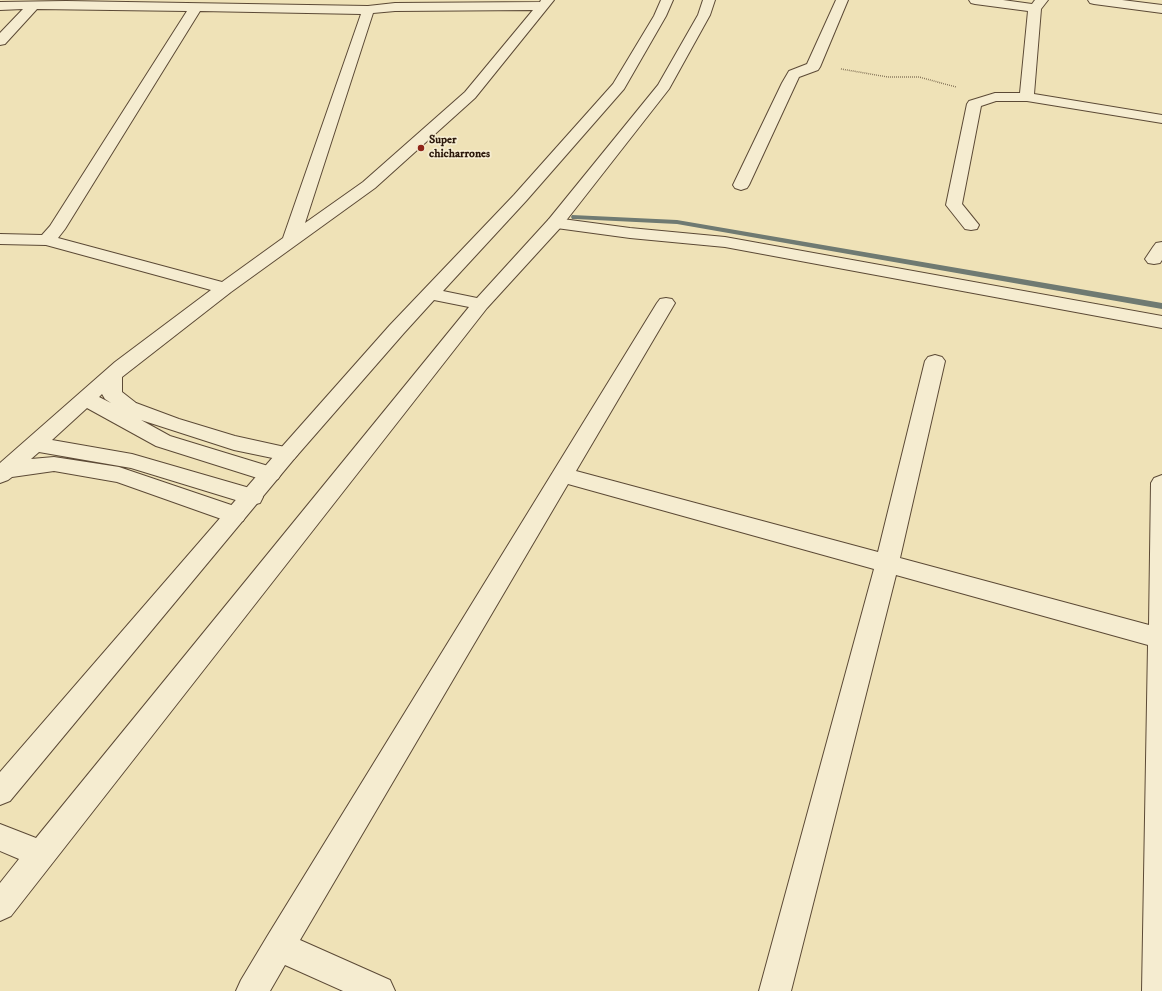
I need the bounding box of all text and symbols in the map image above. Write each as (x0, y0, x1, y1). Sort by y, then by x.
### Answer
place label: Super chicharrones (429, 134, 490, 162)
marker: Super chicharrones (416, 143, 426, 153)

